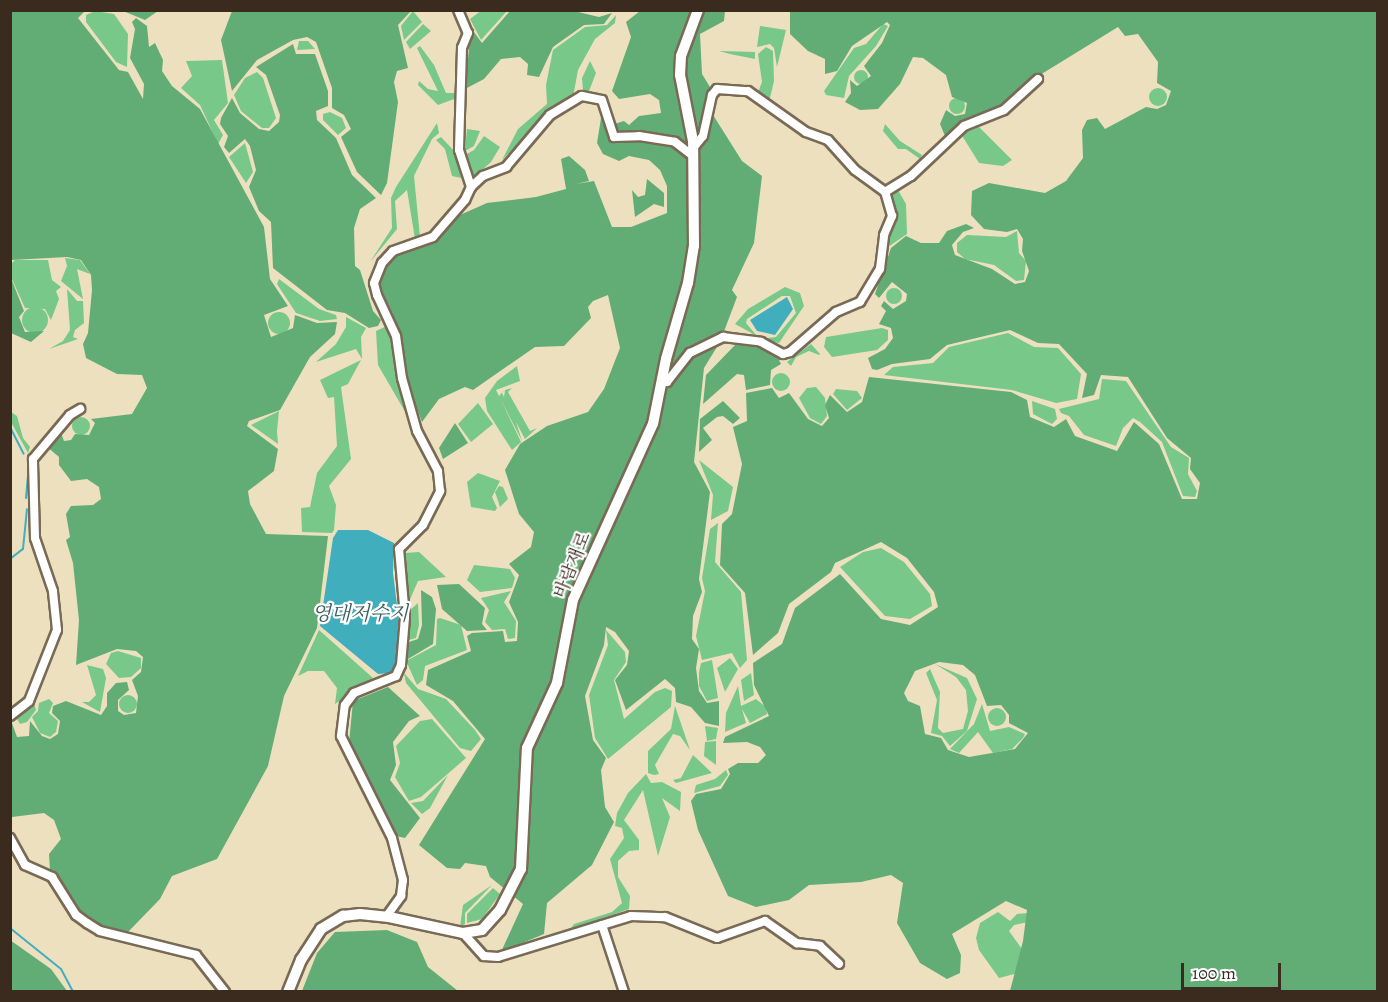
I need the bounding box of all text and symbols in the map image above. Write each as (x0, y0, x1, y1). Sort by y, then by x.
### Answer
street label: 바람재로 (549, 529, 595, 601)
water label: 영대저수지 (312, 601, 408, 625)
scale bar (1184, 951, 1284, 989)
text: 100 m (1192, 961, 1236, 985)

